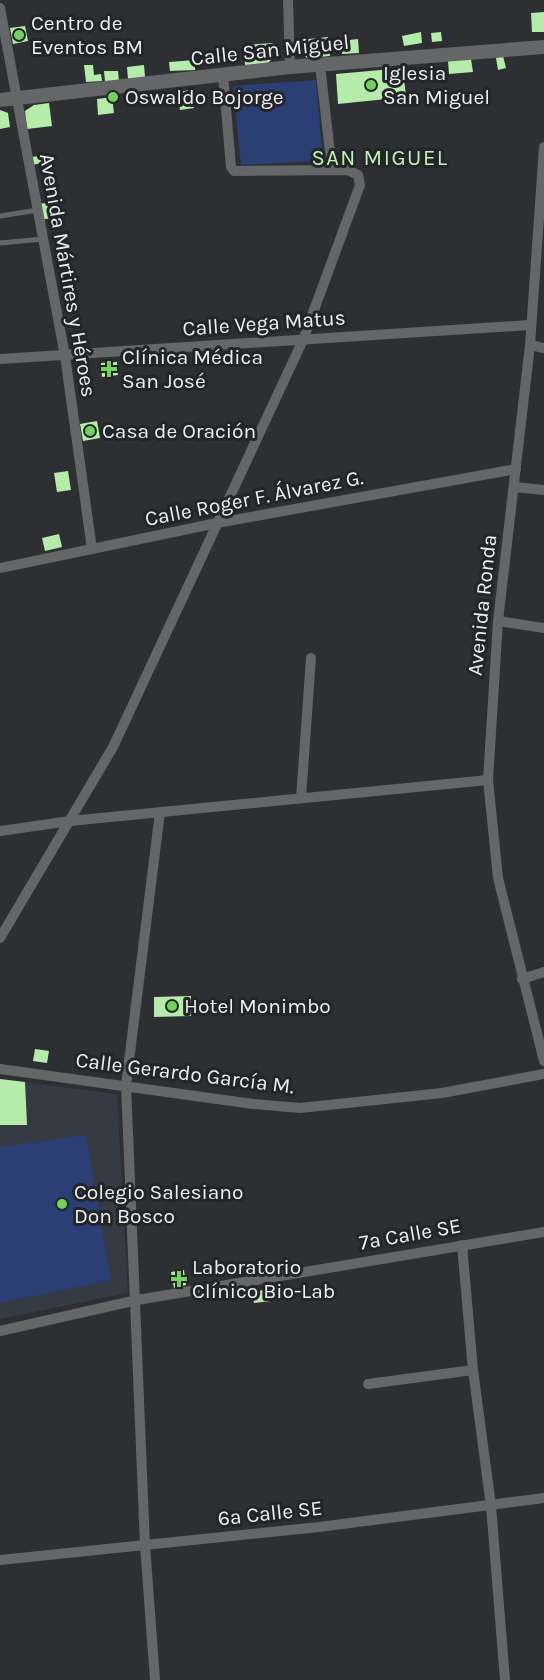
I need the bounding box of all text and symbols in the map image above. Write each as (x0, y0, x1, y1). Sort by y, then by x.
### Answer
place label: Centro de Eventos BM (31, 11, 143, 59)
marker: Centro de Eventos BM (12, 28, 26, 42)
street label: Calle San Miguel (190, 30, 350, 70)
place label: Iglesia San Miguel (383, 61, 490, 109)
marker: Iglesia San Miguel (364, 78, 378, 92)
place label: Oswaldo Bojorge (125, 85, 284, 109)
marker: Oswaldo Bojorge (106, 90, 120, 104)
district label: SAN MIGUEL (311, 145, 449, 171)
street label: Avenida Mártires y Héroes (35, 151, 101, 399)
street label: Calle Vega Matus (182, 305, 346, 341)
place label: Clínica Médica San José (122, 345, 263, 393)
marker: Clínica Médica San José (100, 360, 118, 378)
place label: Casa de Oración (102, 419, 256, 443)
marker: Casa de Oración (83, 424, 97, 438)
street label: Calle Roger F. Álvarez G. (143, 465, 365, 531)
street label: Avenida Ronda (463, 533, 501, 677)
place label: Hotel Monimbo (184, 994, 331, 1018)
marker: Hotel Monimbo (165, 999, 179, 1013)
street label: Calle Gerardo García M. (74, 1048, 296, 1098)
place label: Colegio Salesiano Don Bosco (74, 1180, 244, 1228)
marker: Colegio Salesiano Don Bosco (55, 1197, 69, 1211)
street label: 7a Calle SE (357, 1213, 463, 1255)
place label: Laboratorio Clínico Bio-Lab (192, 1255, 335, 1303)
marker: Laboratorio Clínico Bio-Lab (170, 1270, 188, 1288)
street label: 6a Calle SE (217, 1496, 323, 1530)

